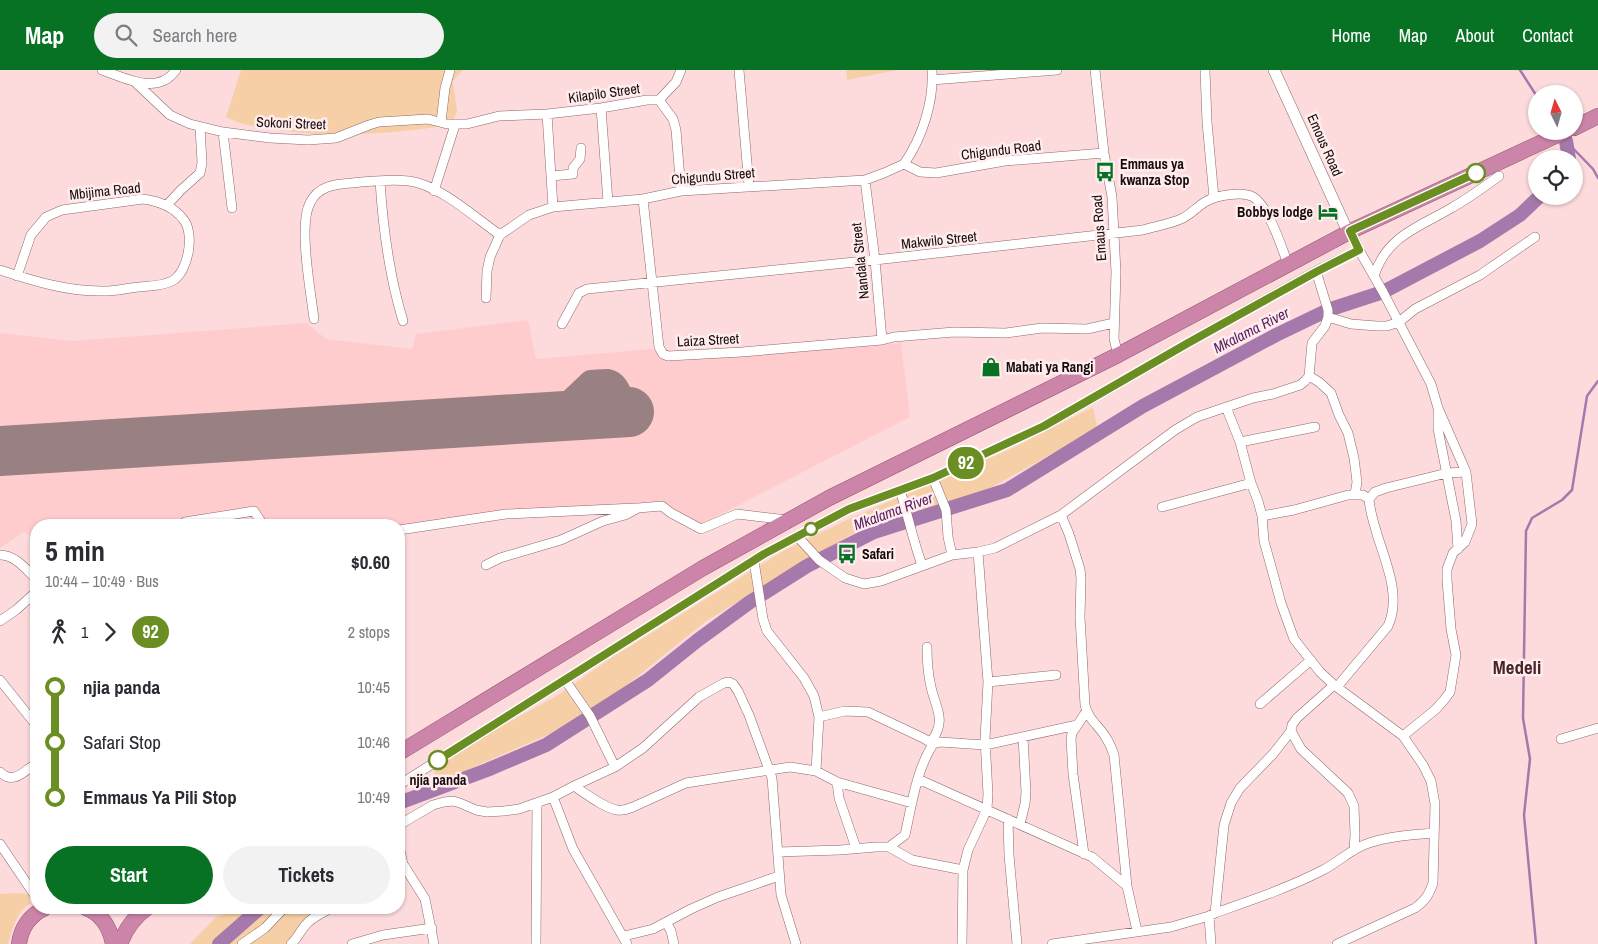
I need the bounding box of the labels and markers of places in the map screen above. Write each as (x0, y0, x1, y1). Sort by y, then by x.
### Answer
place label: Emmaus ya kwanza Stop (1120, 155, 1190, 189)
bus stop icon: Emmaus ya kwanza Stop (1094, 161, 1116, 183)
unlabelled marker (1466, 163, 1486, 183)
hotel icon: Bobbys lodge (1317, 201, 1339, 223)
place label: Bobbys lodge (1237, 203, 1313, 221)
shop icon: Mabati ya Rangi (980, 356, 1002, 378)
place label: Mabati ya Rangi (1006, 358, 1093, 376)
unlabelled marker (804, 522, 818, 536)
bus stop icon: Safari (836, 543, 858, 565)
place label: Safari (862, 545, 894, 563)
marker: njia panda (428, 750, 448, 770)
place label: njia panda (410, 771, 467, 789)

